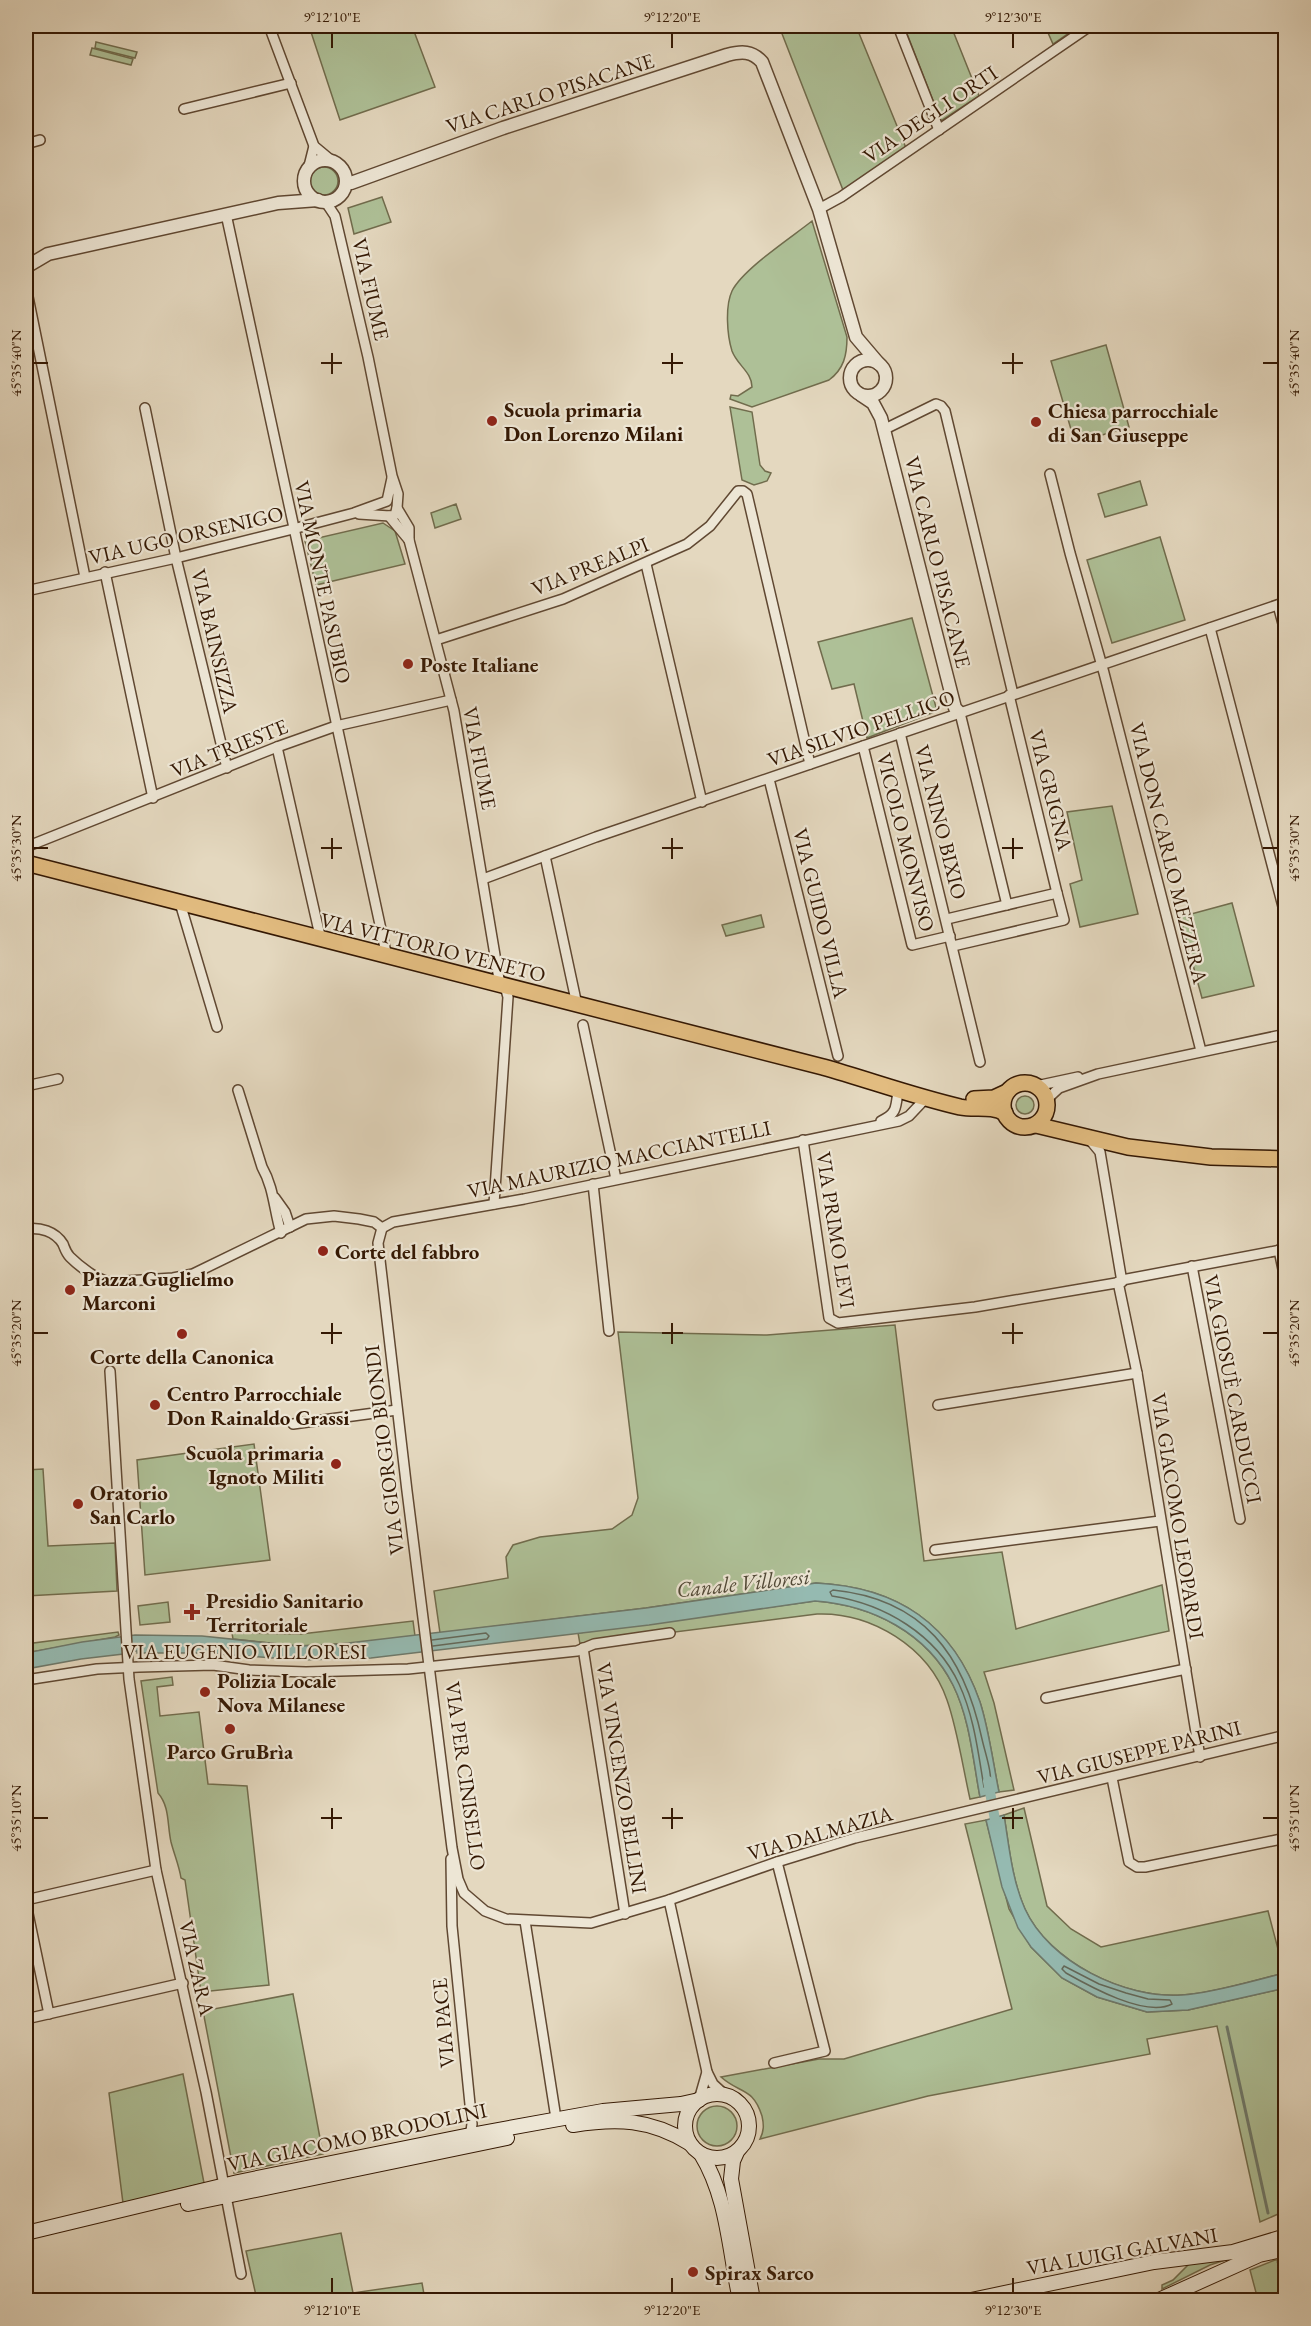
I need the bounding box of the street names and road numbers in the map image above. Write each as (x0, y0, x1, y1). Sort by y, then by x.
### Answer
street label: VIA CARLO PISACANE (443, 47, 658, 139)
street label: VIA DEGLI ORTI (858, 59, 1002, 169)
street label: VIA FIUME (346, 235, 396, 343)
street label: VIA CARLO PISACANE (899, 453, 977, 671)
street label: VIA MONTE PASUBIO (288, 478, 358, 686)
street label: VIA UGO ORSENIGO (86, 499, 286, 571)
street label: VIA PREALPI (527, 530, 653, 602)
street label: VIA BAINSIZZA (185, 566, 245, 716)
street label: VIA SILVIO PELLICO (764, 683, 958, 773)
street label: VIA FIUME (457, 704, 503, 812)
street label: VIA TRIESTE (167, 712, 292, 784)
street label: VIA DON CARLO MEZZERA (1124, 720, 1215, 987)
street label: VIA GRIGNA (1023, 727, 1079, 854)
street label: VIA NINO BIXIO (909, 742, 973, 902)
street label: VICOLO MONVISO (871, 750, 941, 934)
street label: VIA GUIDO VILLA (787, 825, 855, 1001)
street label: VIA VITTORIO VENETO (317, 906, 549, 988)
street label: VIA MAURIZIO MACCIANTELLI (465, 1114, 773, 1204)
street label: VIA PRIMO LEVI (810, 1150, 862, 1310)
street label: VIA GIOSUÈ CARDUCCI (1198, 1272, 1268, 1506)
street label: VIA GIORGIO BIONDI (358, 1344, 410, 1556)
street label: VIA GIACOMO LEOPARDI (1145, 1391, 1211, 1641)
street label: VIA EUGENIO VILLORESI (123, 1638, 367, 1665)
street label: VIA VINCENZO BELLINI (590, 1660, 654, 1896)
street label: VIA PER CINISELLO (439, 1680, 493, 1872)
street label: VIA GIUSEPPE PARINI (1034, 1714, 1244, 1790)
street label: VIA DALMAZIA (744, 1799, 896, 1867)
street label: VIA ZARA (173, 1917, 221, 2019)
street label: VIA PACE (426, 1977, 460, 2069)
street label: VIA GIACOMO BRODOLINI (225, 2096, 489, 2178)
street label: VIA LUIGI GALVANI (1024, 2221, 1220, 2281)

